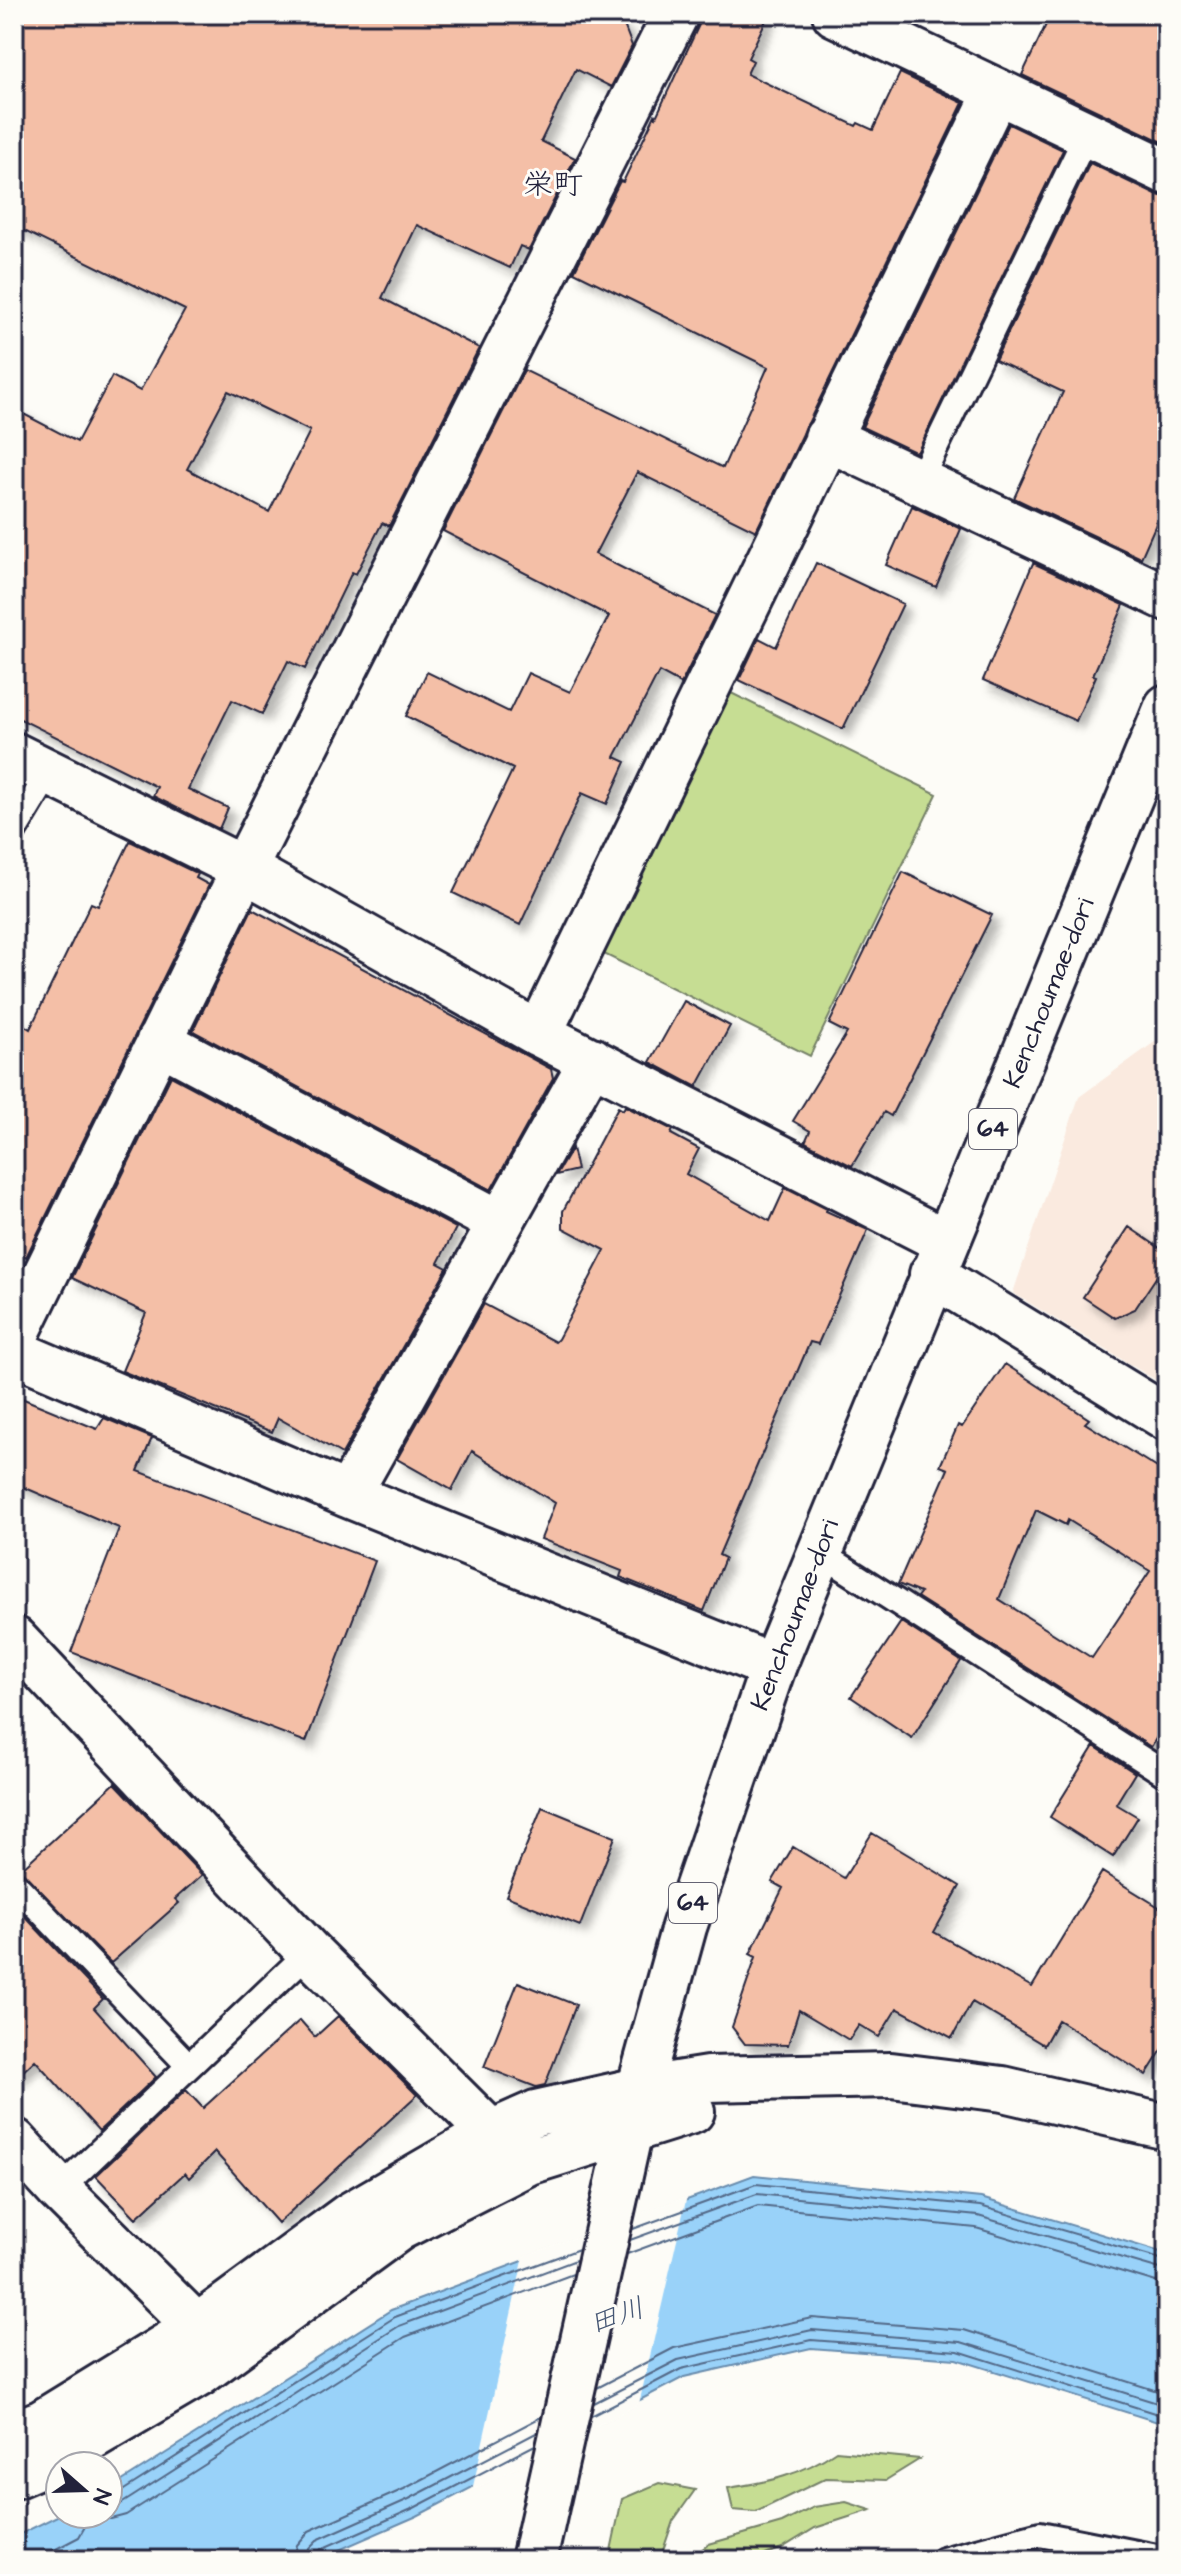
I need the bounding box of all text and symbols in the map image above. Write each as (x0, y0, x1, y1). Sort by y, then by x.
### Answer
district label: 栄町 (523, 164, 583, 206)
street label: Kenchoumae-dori (995, 893, 1104, 1093)
road number: 64 (969, 1109, 1017, 1149)
street label: Kenchoumae-dori (742, 1514, 848, 1716)
road number: 64 (669, 1883, 717, 1923)
water label: 田川 (584, 2288, 650, 2344)
north arrow (44, 2450, 124, 2530)
text: N (84, 2485, 118, 2508)

